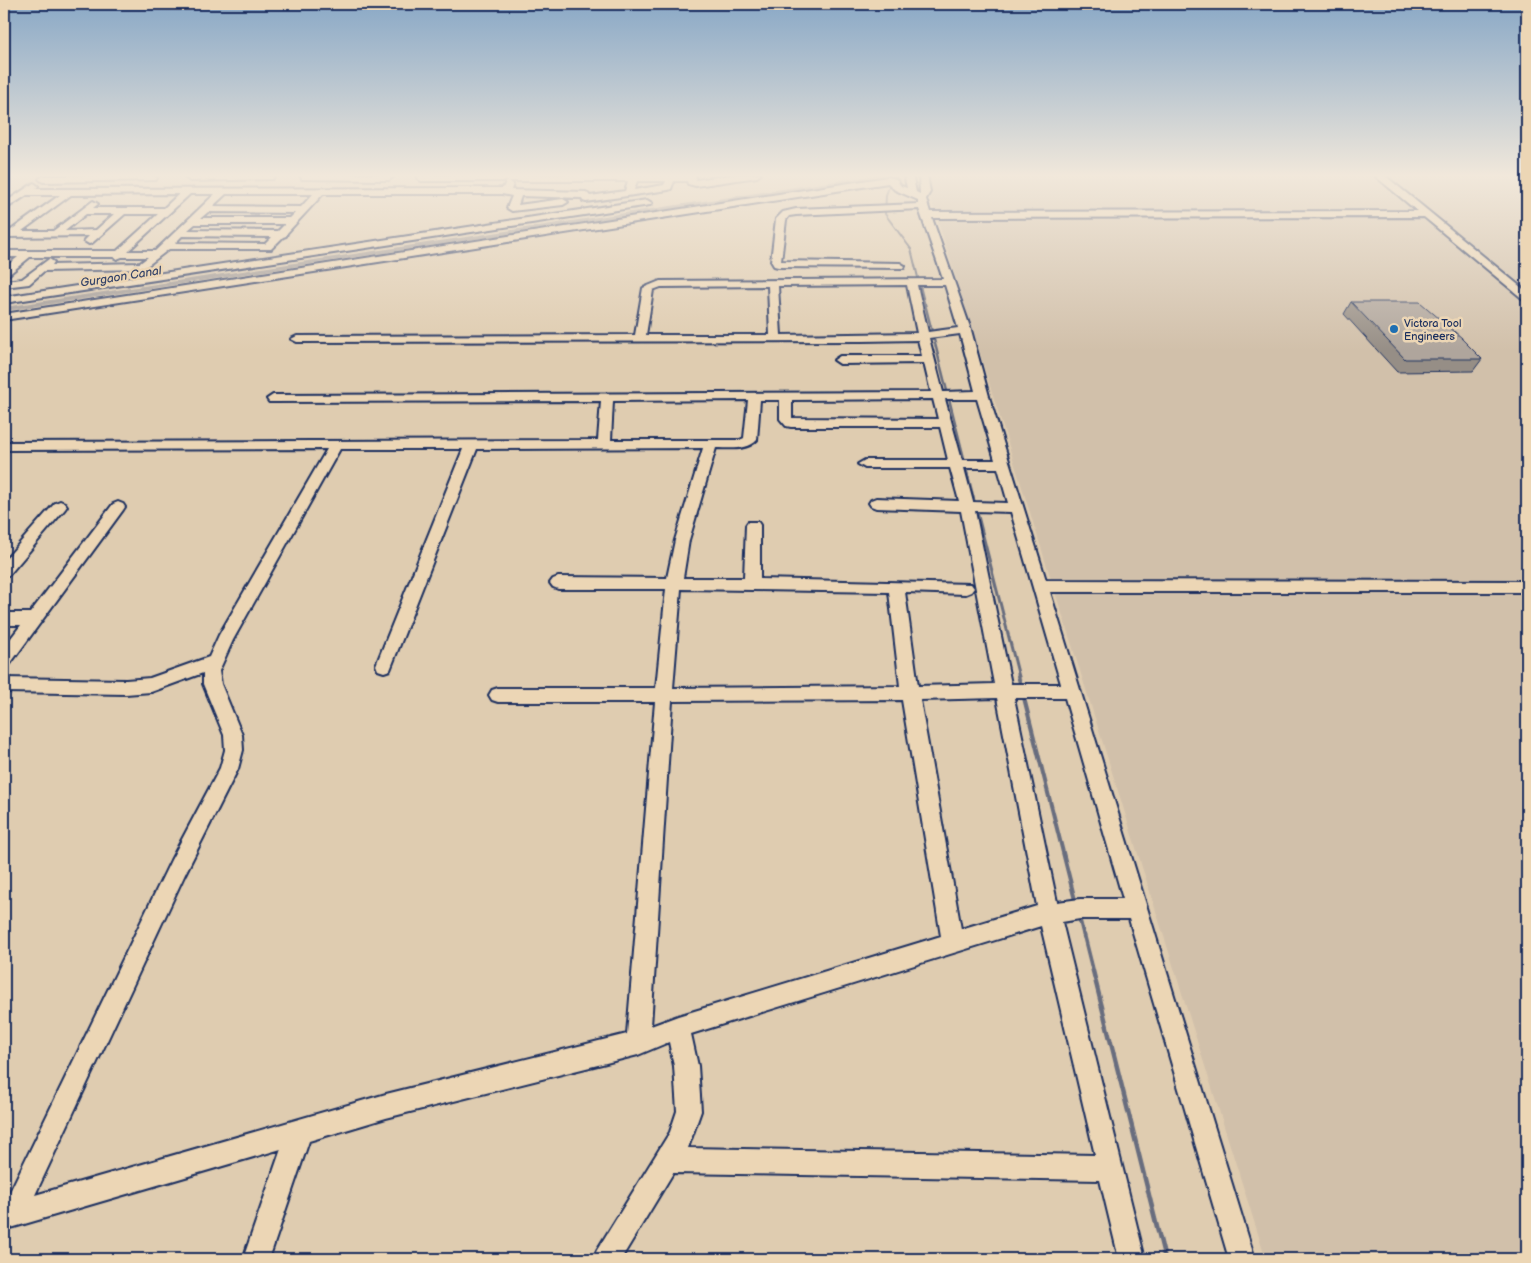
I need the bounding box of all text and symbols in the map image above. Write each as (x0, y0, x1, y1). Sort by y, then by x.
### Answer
water label: Gurgaon Canal (79, 263, 164, 291)
place label: Victora Tool Engineers (1404, 317, 1462, 343)
marker: Victora Tool Engineers (1388, 323, 1400, 335)

